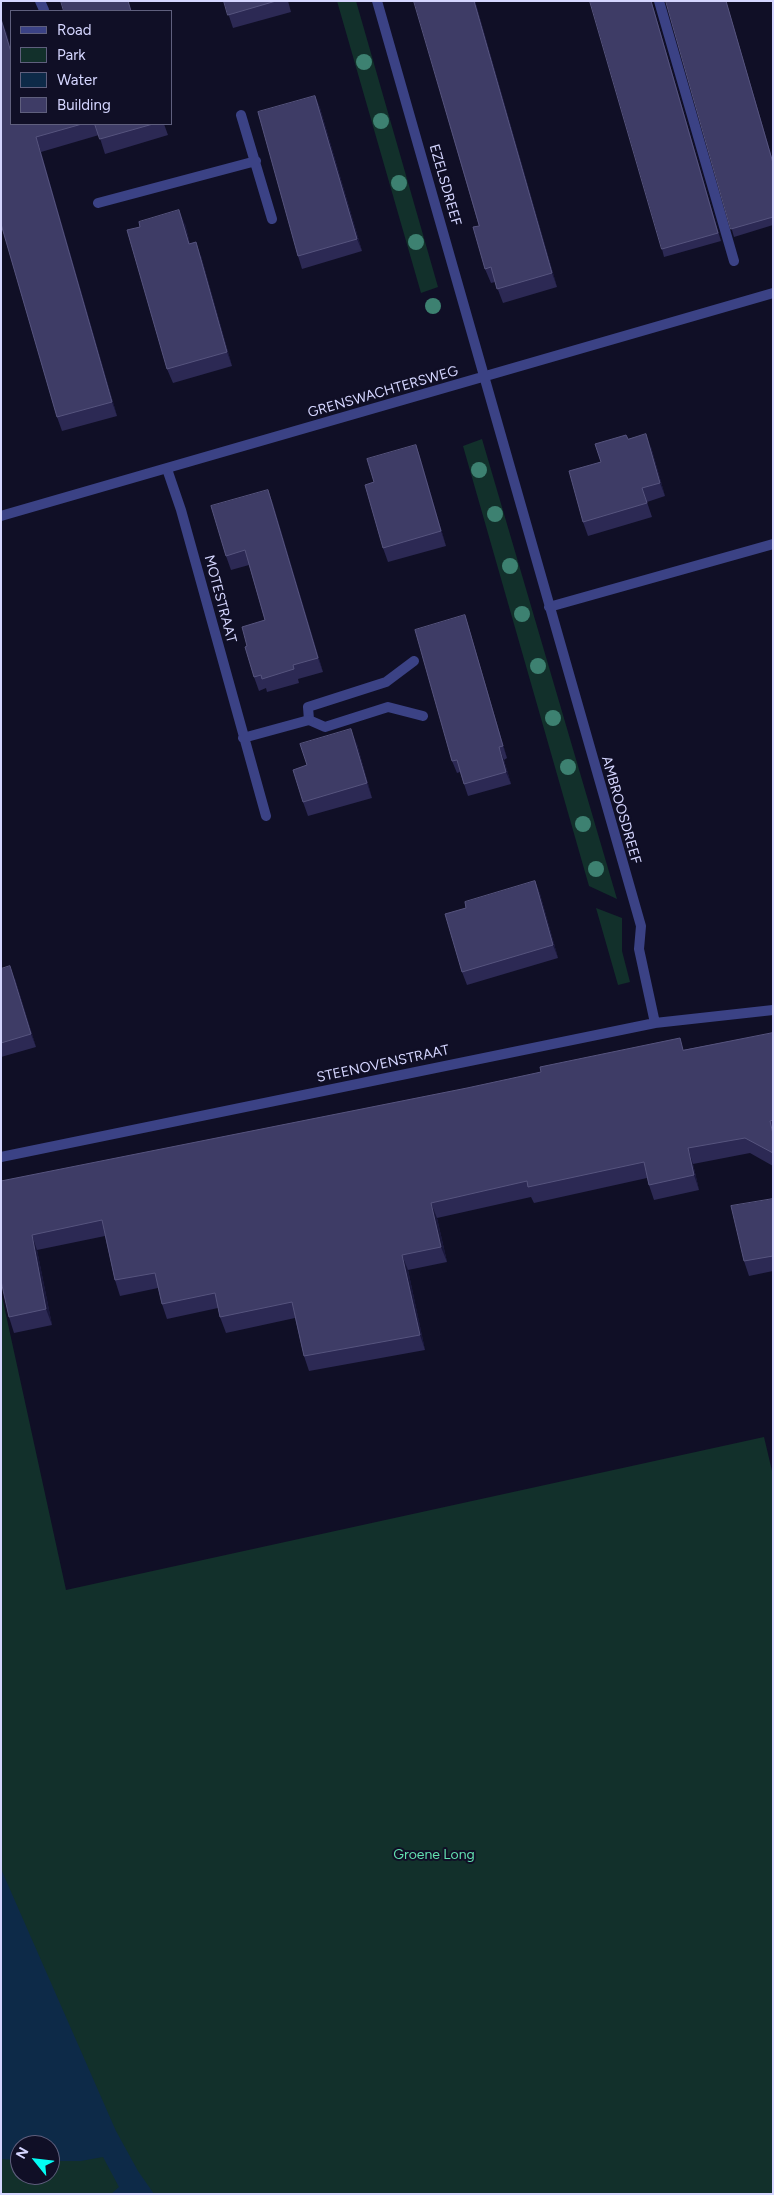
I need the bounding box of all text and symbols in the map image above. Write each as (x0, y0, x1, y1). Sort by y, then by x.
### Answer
legend (10, 10, 172, 125)
text: Road (57, 21, 92, 39)
text: Park (57, 46, 86, 64)
text: Water (57, 71, 97, 89)
text: Building (57, 96, 111, 114)
street label: EZELSDREEF (425, 142, 465, 228)
street label: GRENSWACHTERSWEG (306, 362, 460, 422)
street label: MOTESTRAAT (200, 553, 240, 645)
street label: AMBROOSDREEF (598, 754, 644, 866)
street label: STEENOVENSTRAAT (315, 1042, 451, 1086)
park label: Groene Long (393, 1847, 475, 1863)
north arrow (10, 2135, 60, 2185)
text: N (12, 2144, 32, 2162)

